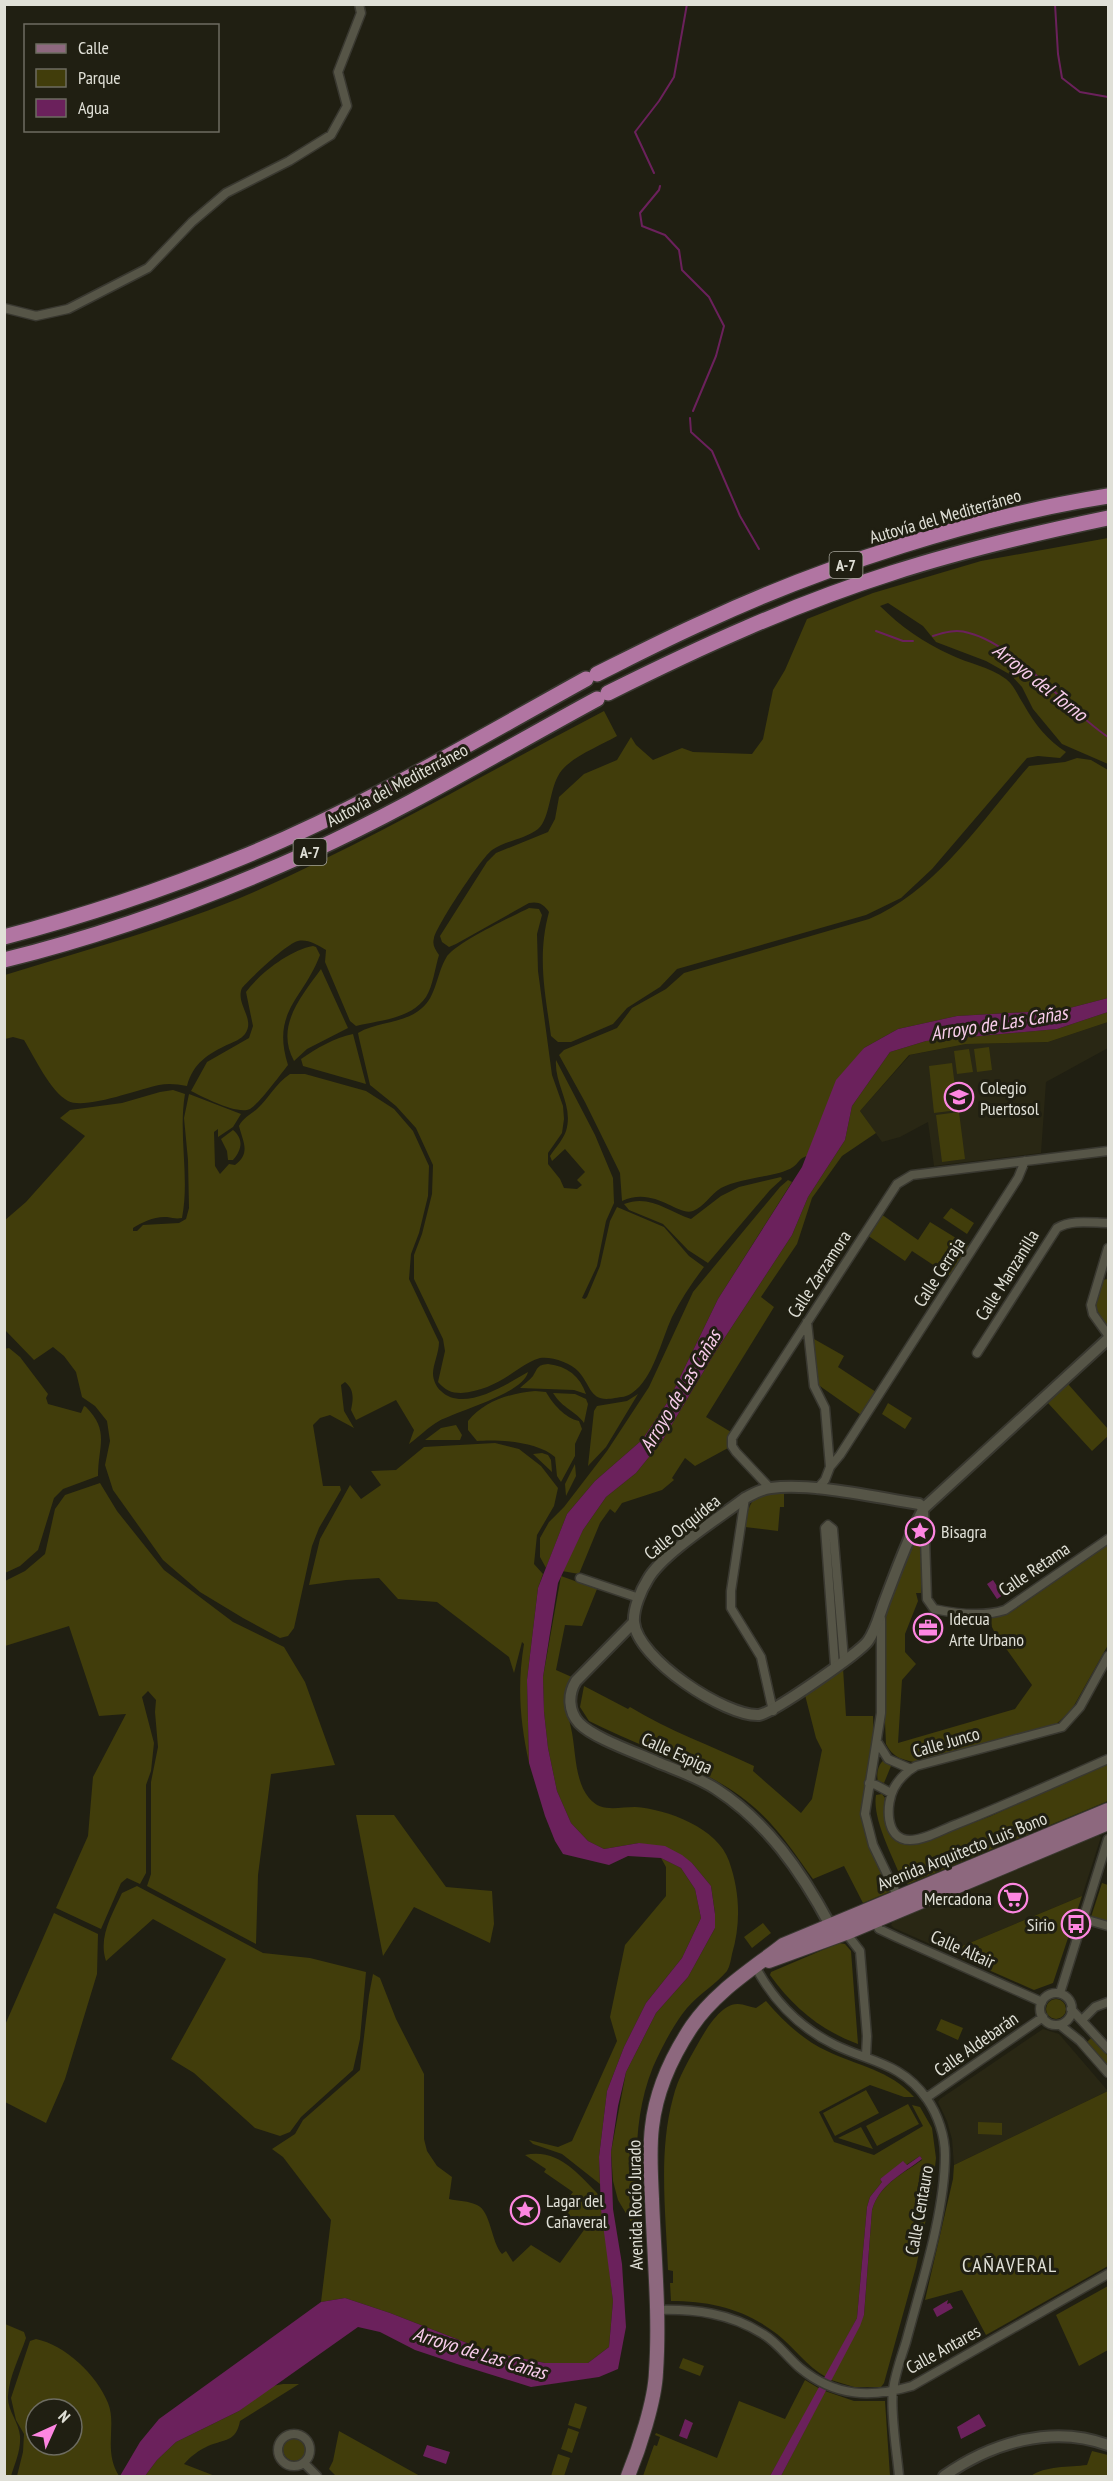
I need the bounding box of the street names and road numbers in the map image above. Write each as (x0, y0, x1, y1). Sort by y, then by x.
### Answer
street label: Autovía del Mediterráneo (866, 483, 1024, 549)
road number: A-7 (830, 552, 862, 578)
street label: Autovía del Mediterráneo (322, 738, 472, 832)
road number: A-7 (294, 839, 326, 865)
street label: Calle Manzanilla (970, 1225, 1044, 1325)
street label: Calle Zarzamora (782, 1226, 856, 1322)
street label: Calle Cerraja (908, 1233, 970, 1311)
street label: Calle Orquídea (639, 1489, 725, 1565)
street label: Calle Retama (994, 1537, 1074, 1601)
street label: Calle Junco (910, 1721, 982, 1763)
street label: Calle Espiga (638, 1727, 716, 1779)
street label: Avenida Arquitecto Luis Bono (874, 1806, 1050, 1896)
street label: Calle Altair (927, 1925, 999, 1973)
street label: Calle Aldebarán (930, 2007, 1022, 2081)
street label: Avenida Rocío Jurado (622, 2139, 648, 2270)
street label: Calle Centauro (900, 2163, 938, 2257)
street label: Calle Antares (902, 2319, 984, 2379)

